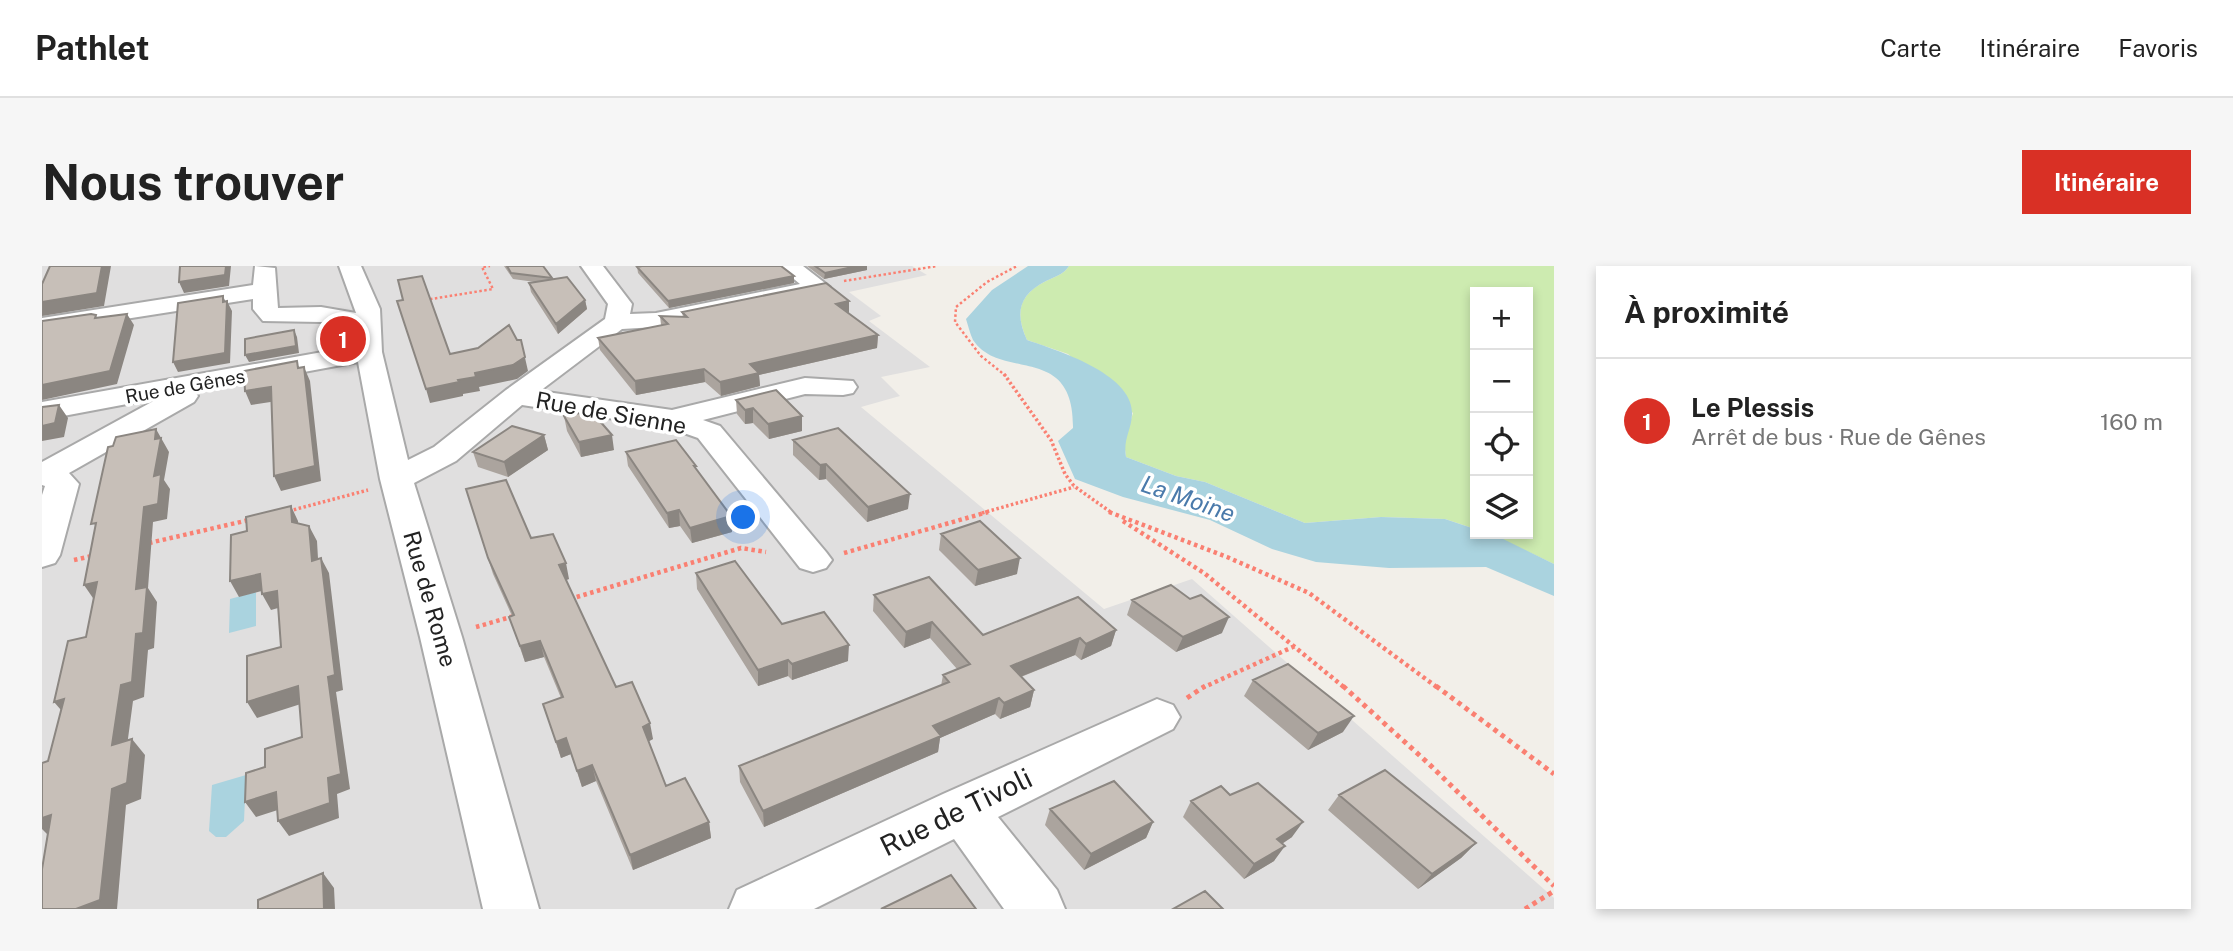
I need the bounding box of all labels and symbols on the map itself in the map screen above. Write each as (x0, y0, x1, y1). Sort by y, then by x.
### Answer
pin: 1 (320, 313, 366, 365)
street label: Rue de Gênes (123, 365, 247, 407)
street label: Rue de Sienne (534, 386, 689, 439)
water label: La Moine (1138, 469, 1239, 527)
your location (726, 500, 760, 534)
street label: Rue de Rome (398, 528, 463, 670)
street label: Rue de Tivoli (875, 761, 1037, 862)

